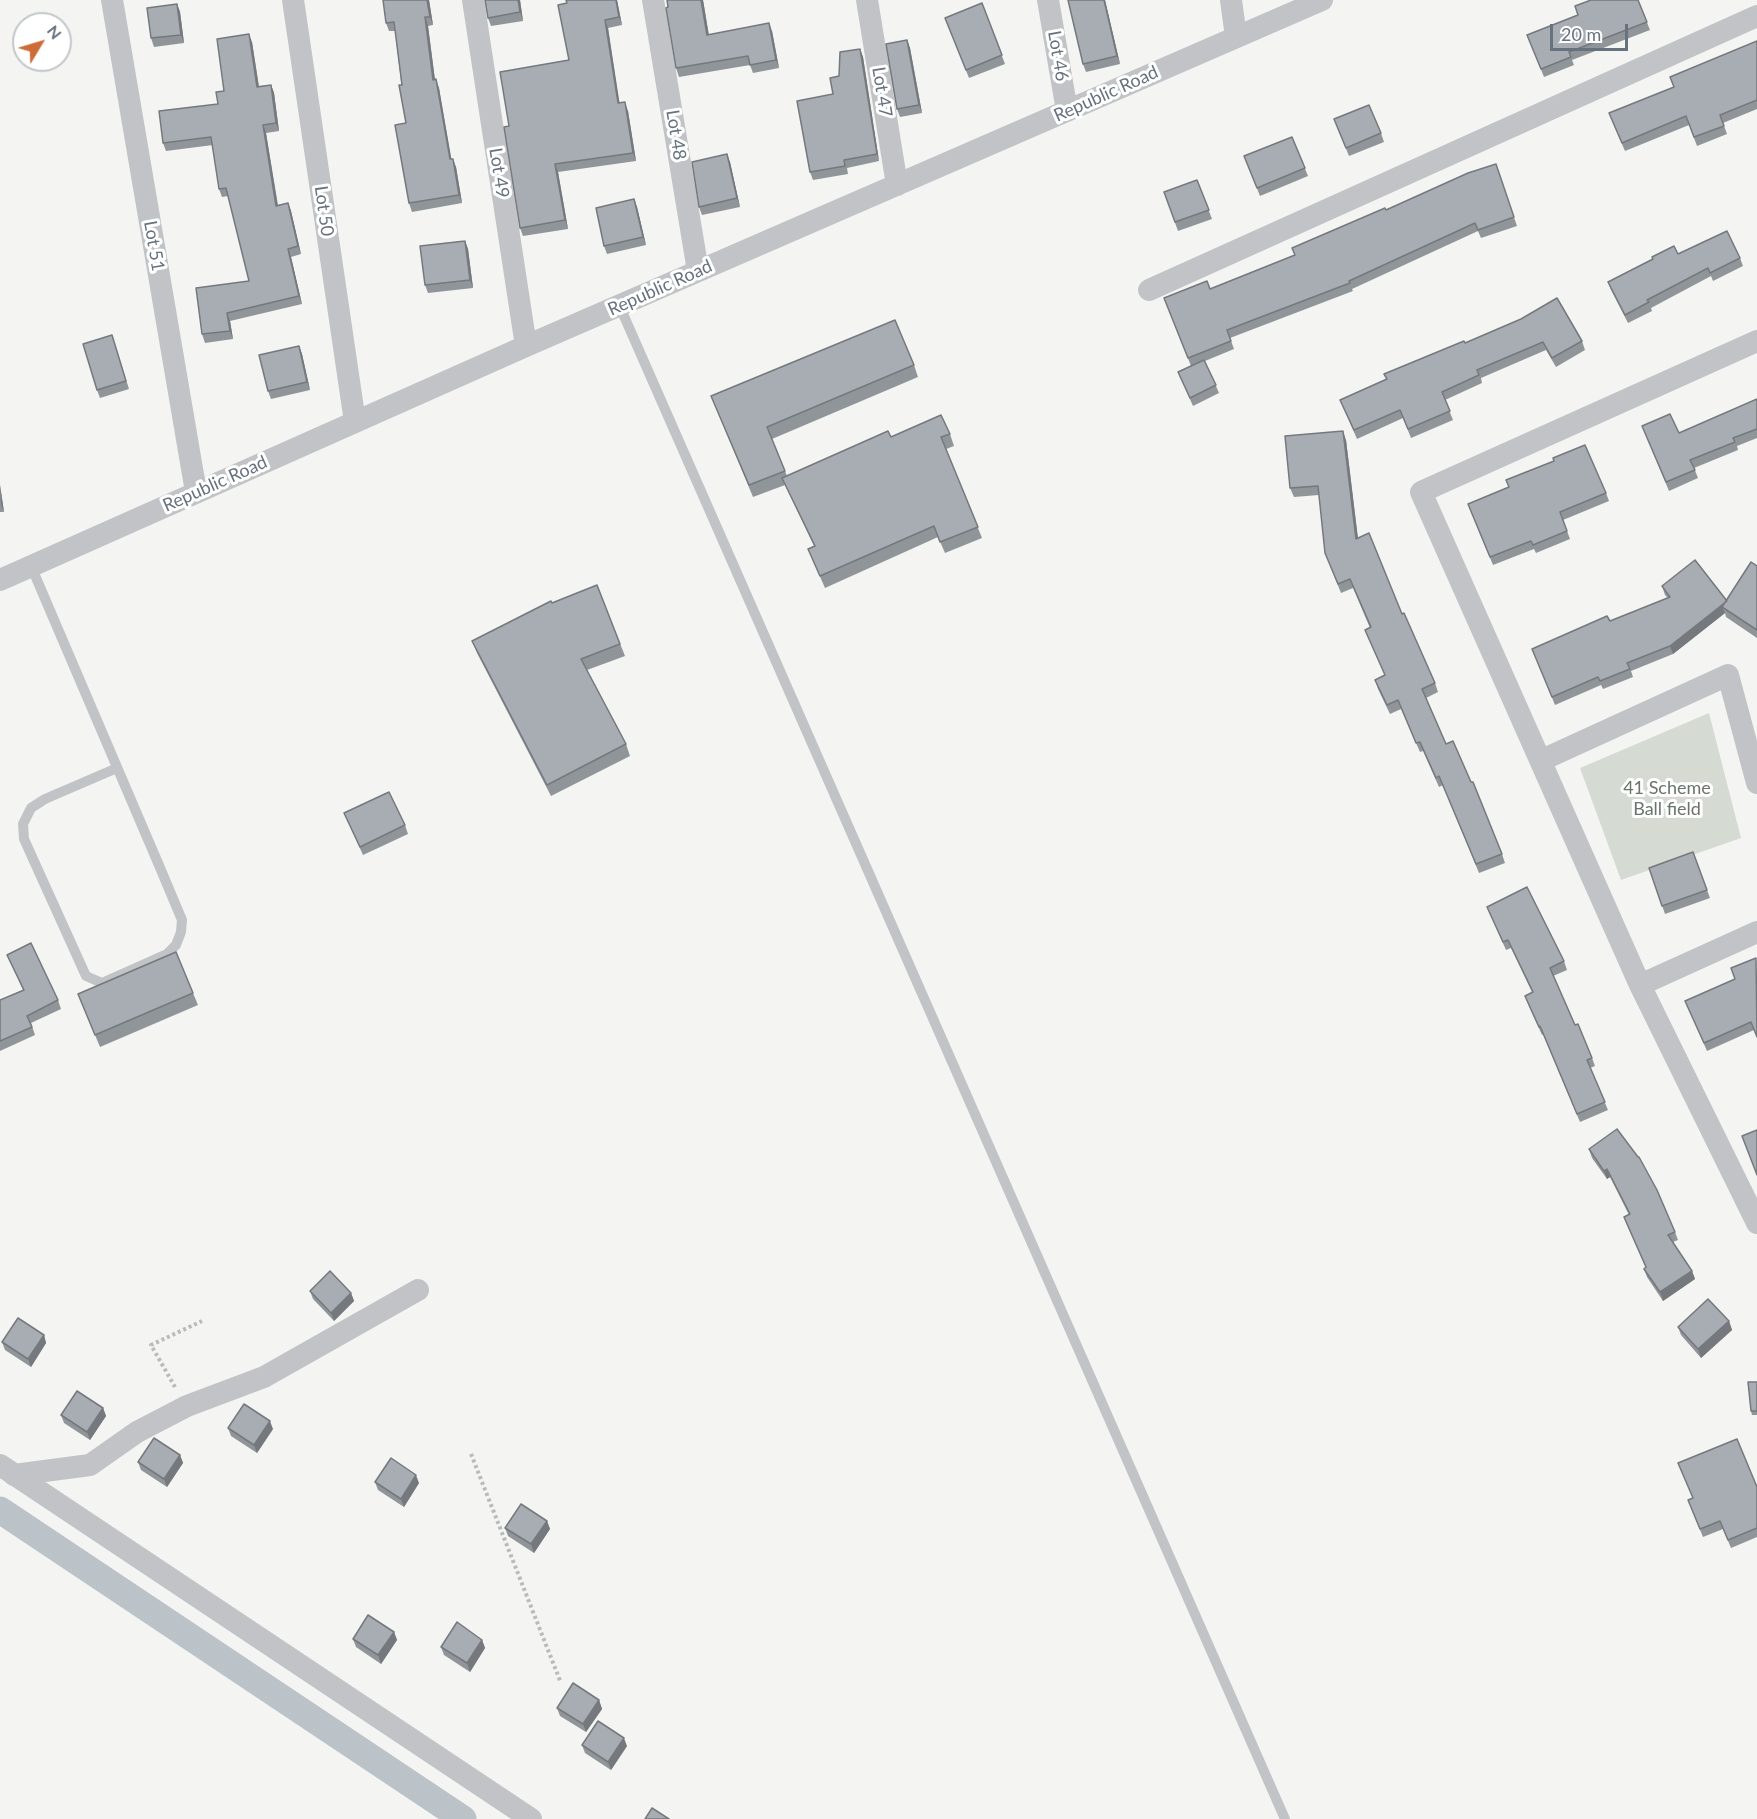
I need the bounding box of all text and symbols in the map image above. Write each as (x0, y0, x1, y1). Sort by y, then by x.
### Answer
north arrow (12, 12, 72, 72)
scale bar (1553, 12, 1631, 50)
text: N (44, 21, 66, 43)
text: 20 m (1561, 23, 1601, 45)
street label: Lot 46 (1043, 29, 1073, 83)
street label: Republic Road (1050, 61, 1162, 127)
street label: Lot 47 (867, 65, 897, 119)
street label: Lot 48 (661, 108, 691, 162)
street label: Lot 49 (484, 146, 514, 200)
street label: Lot 50 (310, 184, 338, 238)
street label: Lot 51 (139, 219, 169, 273)
street label: Republic Road (604, 255, 716, 321)
street label: Republic Road (159, 451, 271, 517)
park label: 41 Scheme Ball field (1623, 777, 1711, 820)

